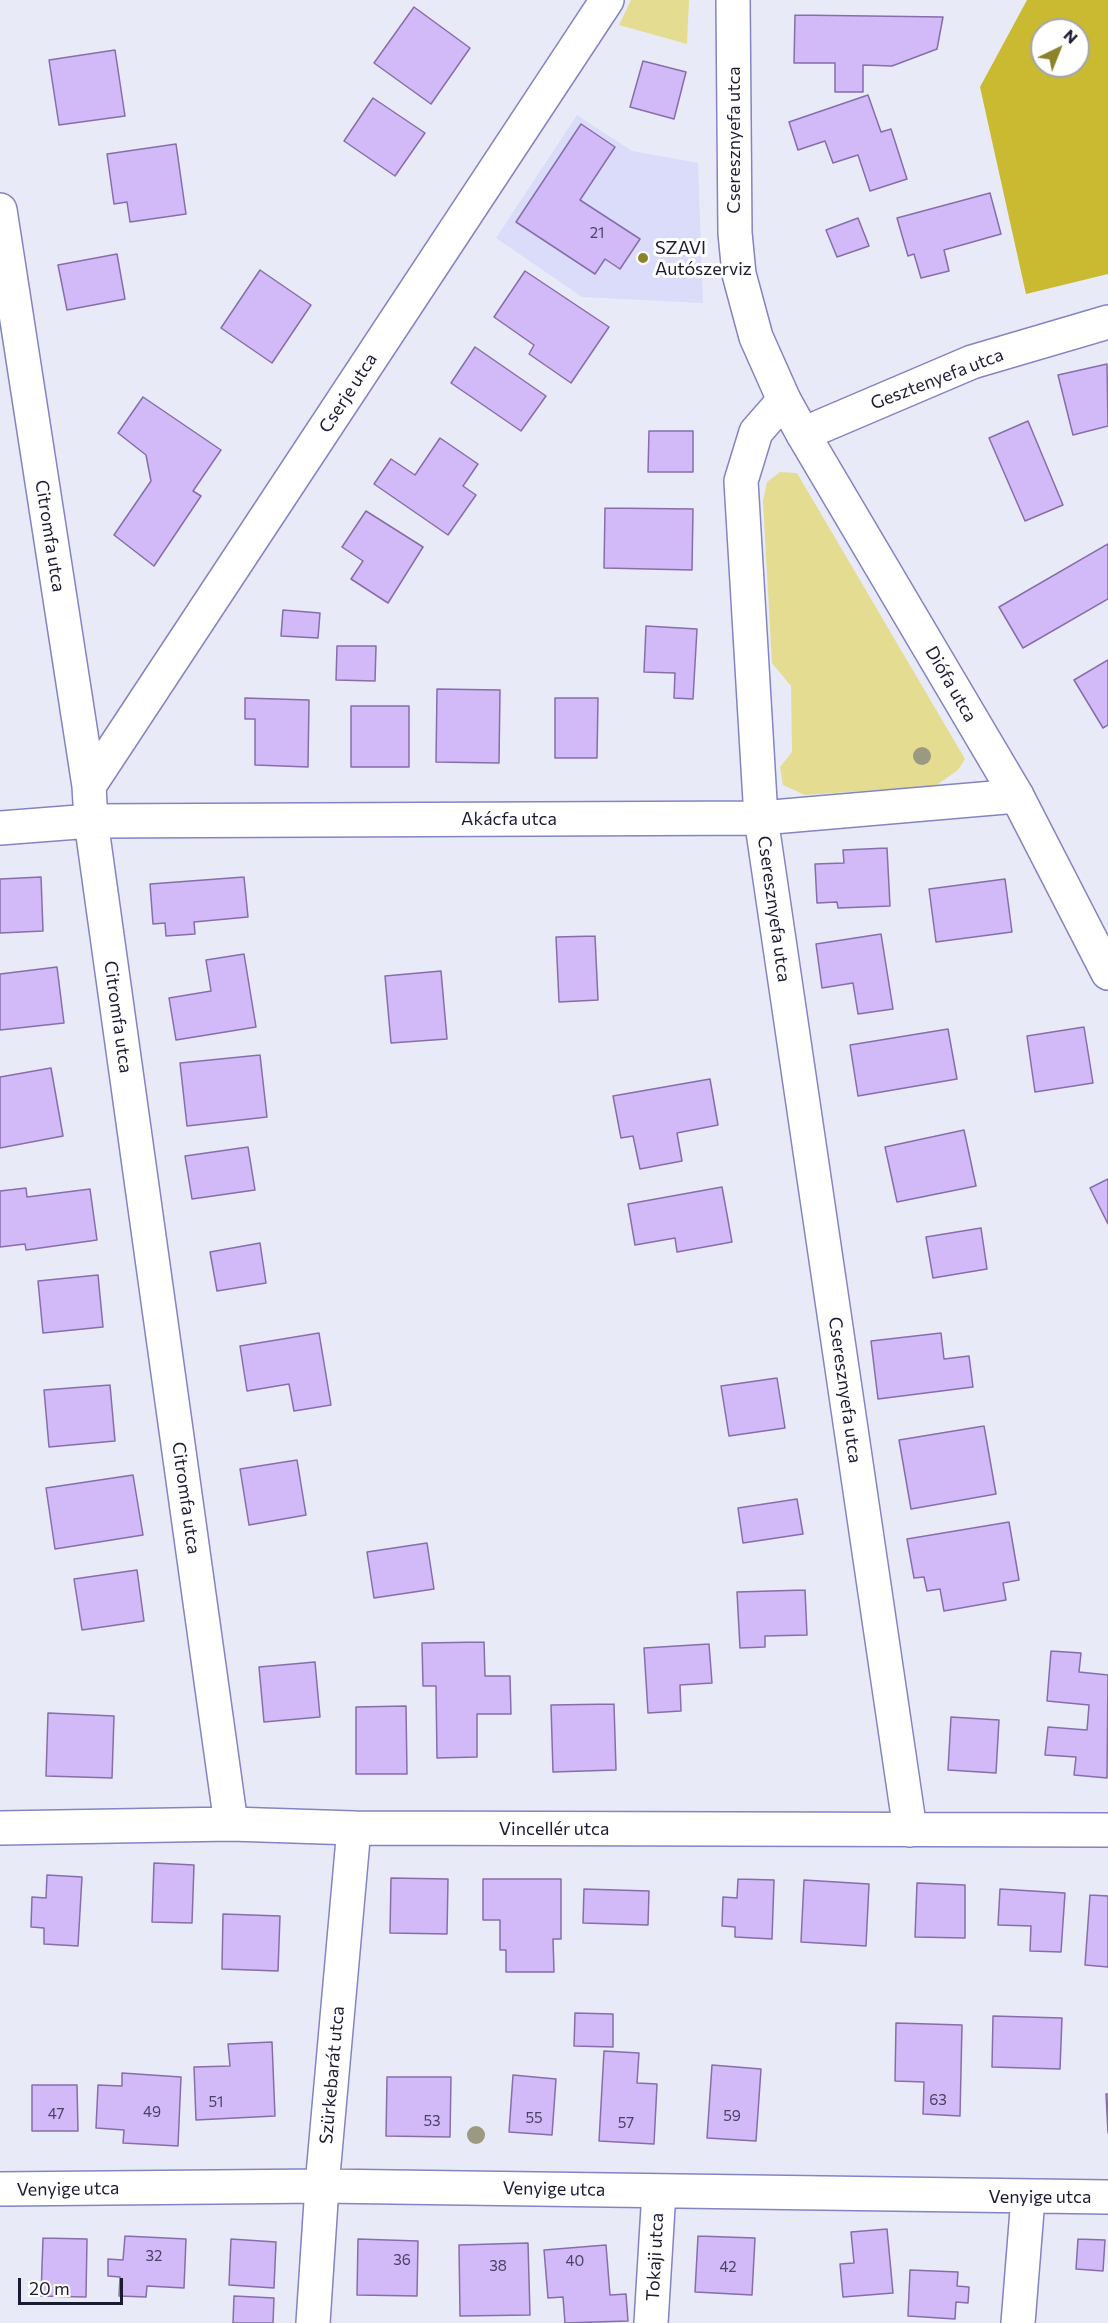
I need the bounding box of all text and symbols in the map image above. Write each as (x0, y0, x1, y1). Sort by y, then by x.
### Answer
north arrow (1030, 18, 1090, 78)
text: N (1060, 25, 1082, 47)
street label: Cseresznyefa utca (723, 66, 745, 214)
house number: 21 (590, 224, 604, 242)
place label: SZAVI Autószerviz (655, 237, 752, 280)
marker: SZAVI Autószerviz (636, 251, 650, 265)
street label: Gesztenyefa utca (868, 344, 1006, 414)
street label: Cserje utca (314, 349, 382, 437)
street label: Citromfa utca (30, 478, 70, 594)
street label: Diófa utca (921, 642, 981, 726)
street label: Akácfa utca (461, 808, 557, 830)
street label: Cseresznyefa utca (753, 835, 795, 983)
street label: Citromfa utca (99, 960, 137, 1074)
street label: Cseresznyefa utca (824, 1316, 866, 1464)
street label: Citromfa utca (167, 1441, 205, 1555)
street label: Vincellér utca (499, 1818, 609, 1840)
street label: Szürkebarát utca (315, 2005, 349, 2145)
house number: 63 (929, 2091, 947, 2109)
house number: 51 (208, 2093, 224, 2111)
house number: 49 (143, 2103, 161, 2121)
house number: 47 (48, 2105, 64, 2123)
house number: 59 (723, 2107, 741, 2125)
house number: 55 (525, 2109, 543, 2127)
house number: 53 (423, 2112, 441, 2130)
house number: 57 (618, 2114, 634, 2132)
street label: Venyige utca (16, 2177, 120, 2201)
street label: Venyige utca (502, 2177, 606, 2201)
street label: Venyige utca (989, 2186, 1091, 2208)
street label: Tokaji utca (642, 2212, 668, 2302)
house number: 32 (146, 2247, 162, 2265)
house number: 36 (393, 2251, 411, 2269)
house number: 40 (566, 2252, 584, 2270)
house number: 38 (489, 2257, 507, 2275)
house number: 42 (719, 2258, 737, 2276)
scale bar (21, 2266, 126, 2304)
text: 20 m (29, 2277, 70, 2299)

